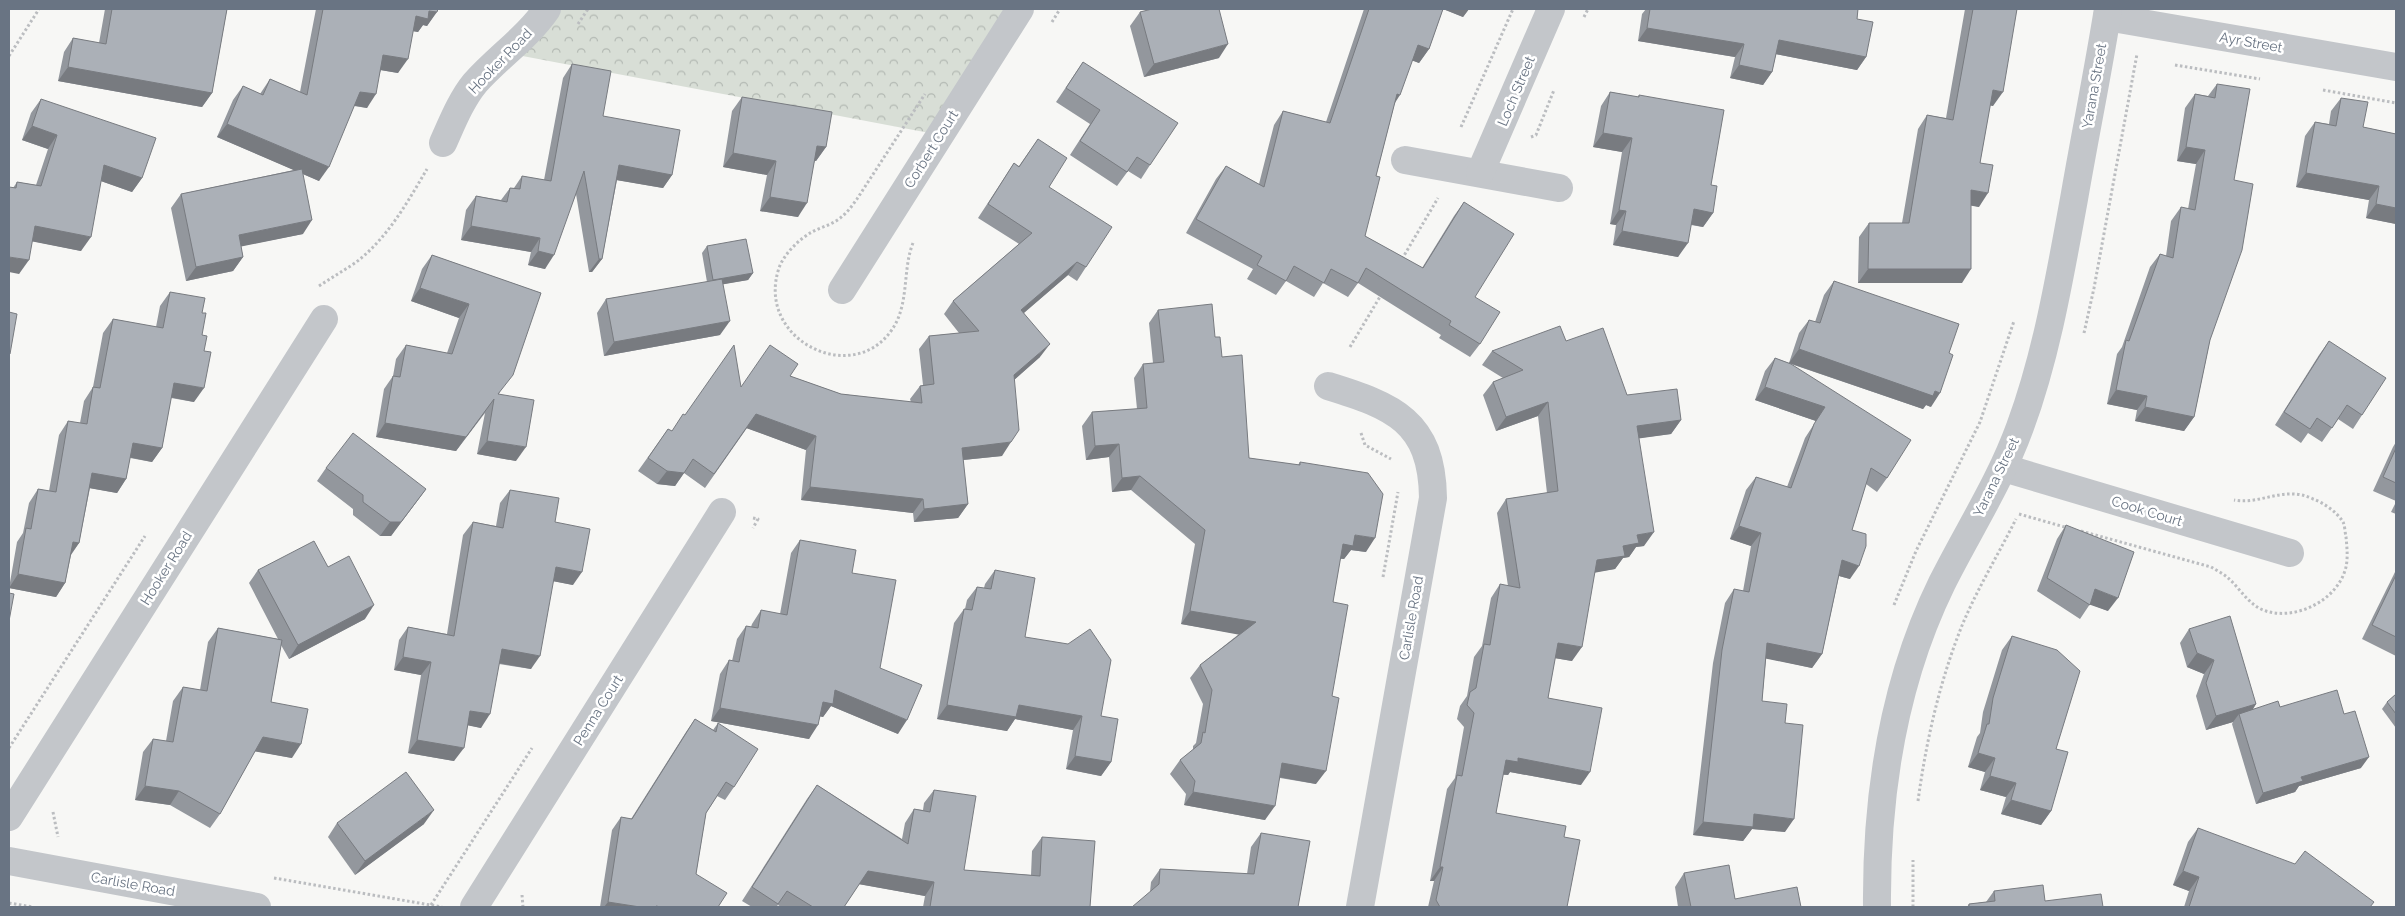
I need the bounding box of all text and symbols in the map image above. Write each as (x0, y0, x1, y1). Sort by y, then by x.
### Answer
street label: Hooker Road (465, 25, 535, 97)
street label: Ayr Street (2218, 29, 2284, 55)
street label: Yarana Street (2079, 42, 2109, 130)
street label: Loch Street (1494, 53, 1538, 128)
street label: Corbert Court (901, 107, 961, 191)
street label: Yarana Street (1970, 434, 2022, 519)
street label: Cook Court (2110, 493, 2185, 529)
street label: Hooker Road (137, 528, 195, 608)
street label: Carlisle Road (1396, 575, 1426, 661)
street label: Penna Court (570, 672, 626, 748)
street label: Carlisle Road (90, 869, 176, 899)

